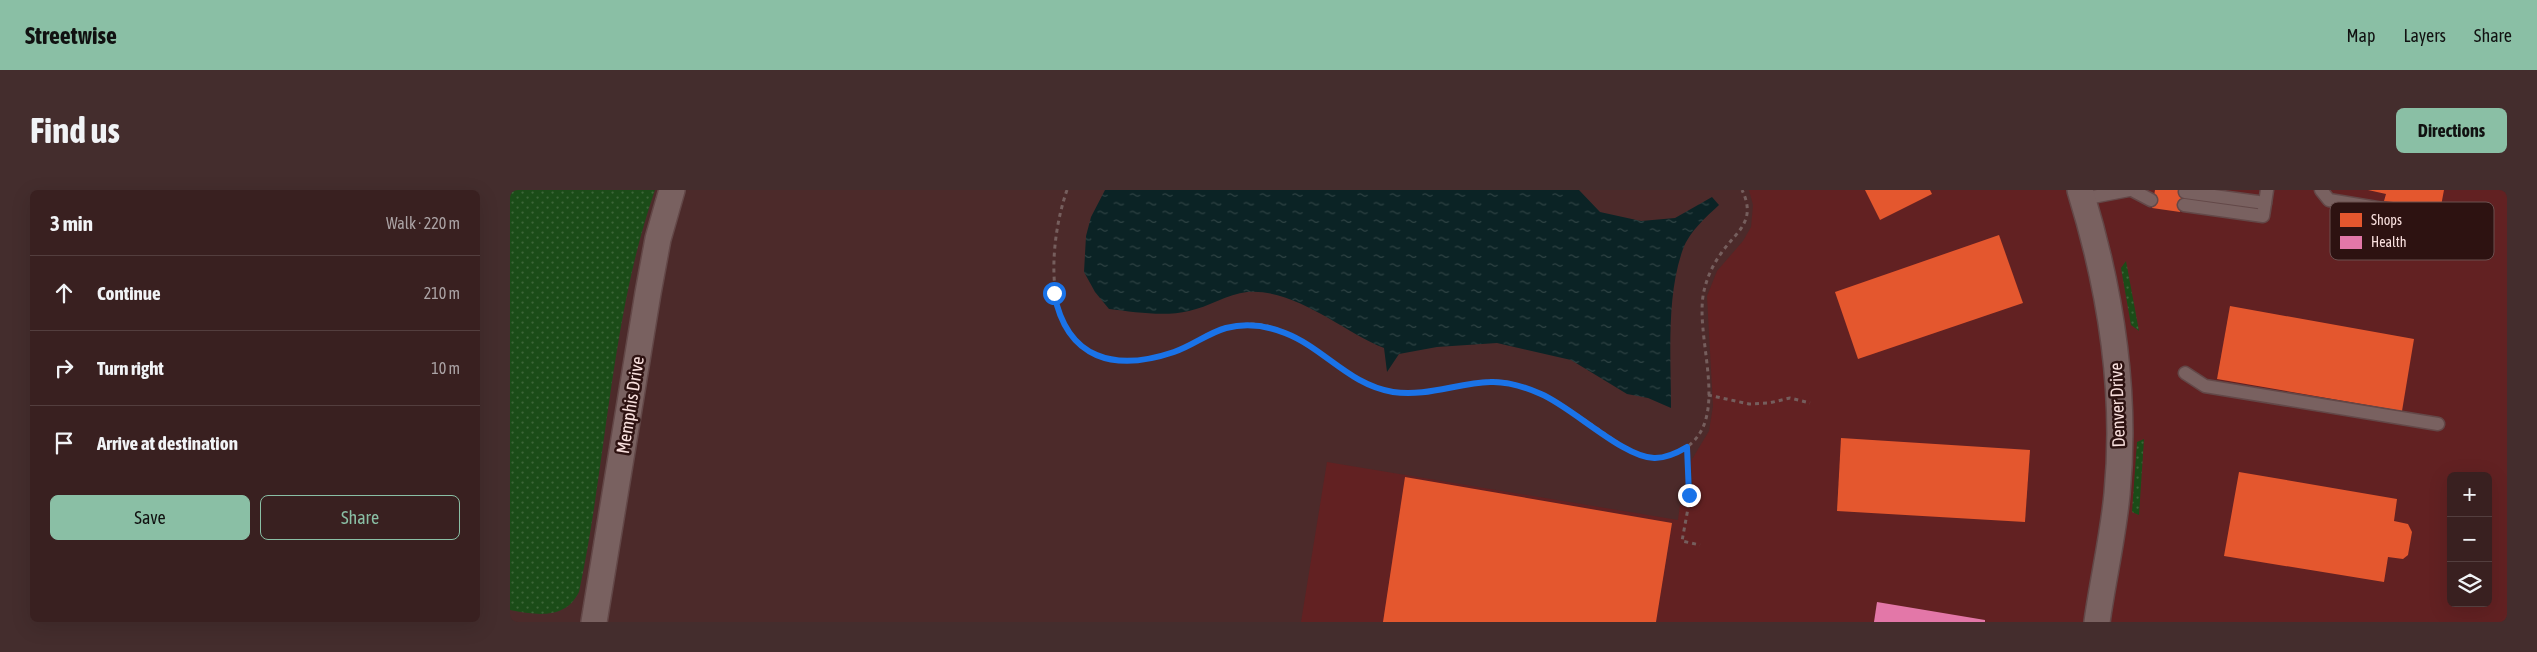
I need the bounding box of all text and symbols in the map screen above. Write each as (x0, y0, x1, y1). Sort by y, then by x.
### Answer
text: Streetwise (25, 22, 117, 49)
text: Map (2346, 25, 2375, 46)
text: Layers (2403, 25, 2446, 46)
text: Share (2474, 25, 2512, 46)
button: Directions (2396, 108, 2507, 153)
text: Find us (30, 110, 120, 150)
legend (2330, 202, 2494, 260)
text: 3 min (50, 211, 93, 235)
text: Shops (2371, 212, 2402, 228)
text: Walk · 220 m (386, 214, 460, 232)
text: Health (2371, 234, 2407, 250)
icon: ahead (50, 279, 78, 307)
text: Continue (97, 282, 161, 304)
route start (1043, 282, 1066, 305)
text: 210 m (424, 284, 460, 302)
icon: right (50, 354, 78, 382)
street label: Memphis Drive (612, 355, 648, 455)
text: Turn right (97, 357, 164, 379)
text: 10 m (431, 359, 460, 377)
street label: Denver Drive (2105, 362, 2129, 448)
icon: arrive (50, 429, 78, 457)
text: Arrive at destination (97, 432, 238, 454)
map controls (2447, 472, 2492, 607)
button: + (2447, 472, 2492, 517)
route end (1678, 484, 1701, 507)
button: Save (50, 495, 250, 540)
button: Share (260, 495, 460, 540)
button: − (2447, 517, 2492, 562)
button: layers (2447, 562, 2492, 607)

